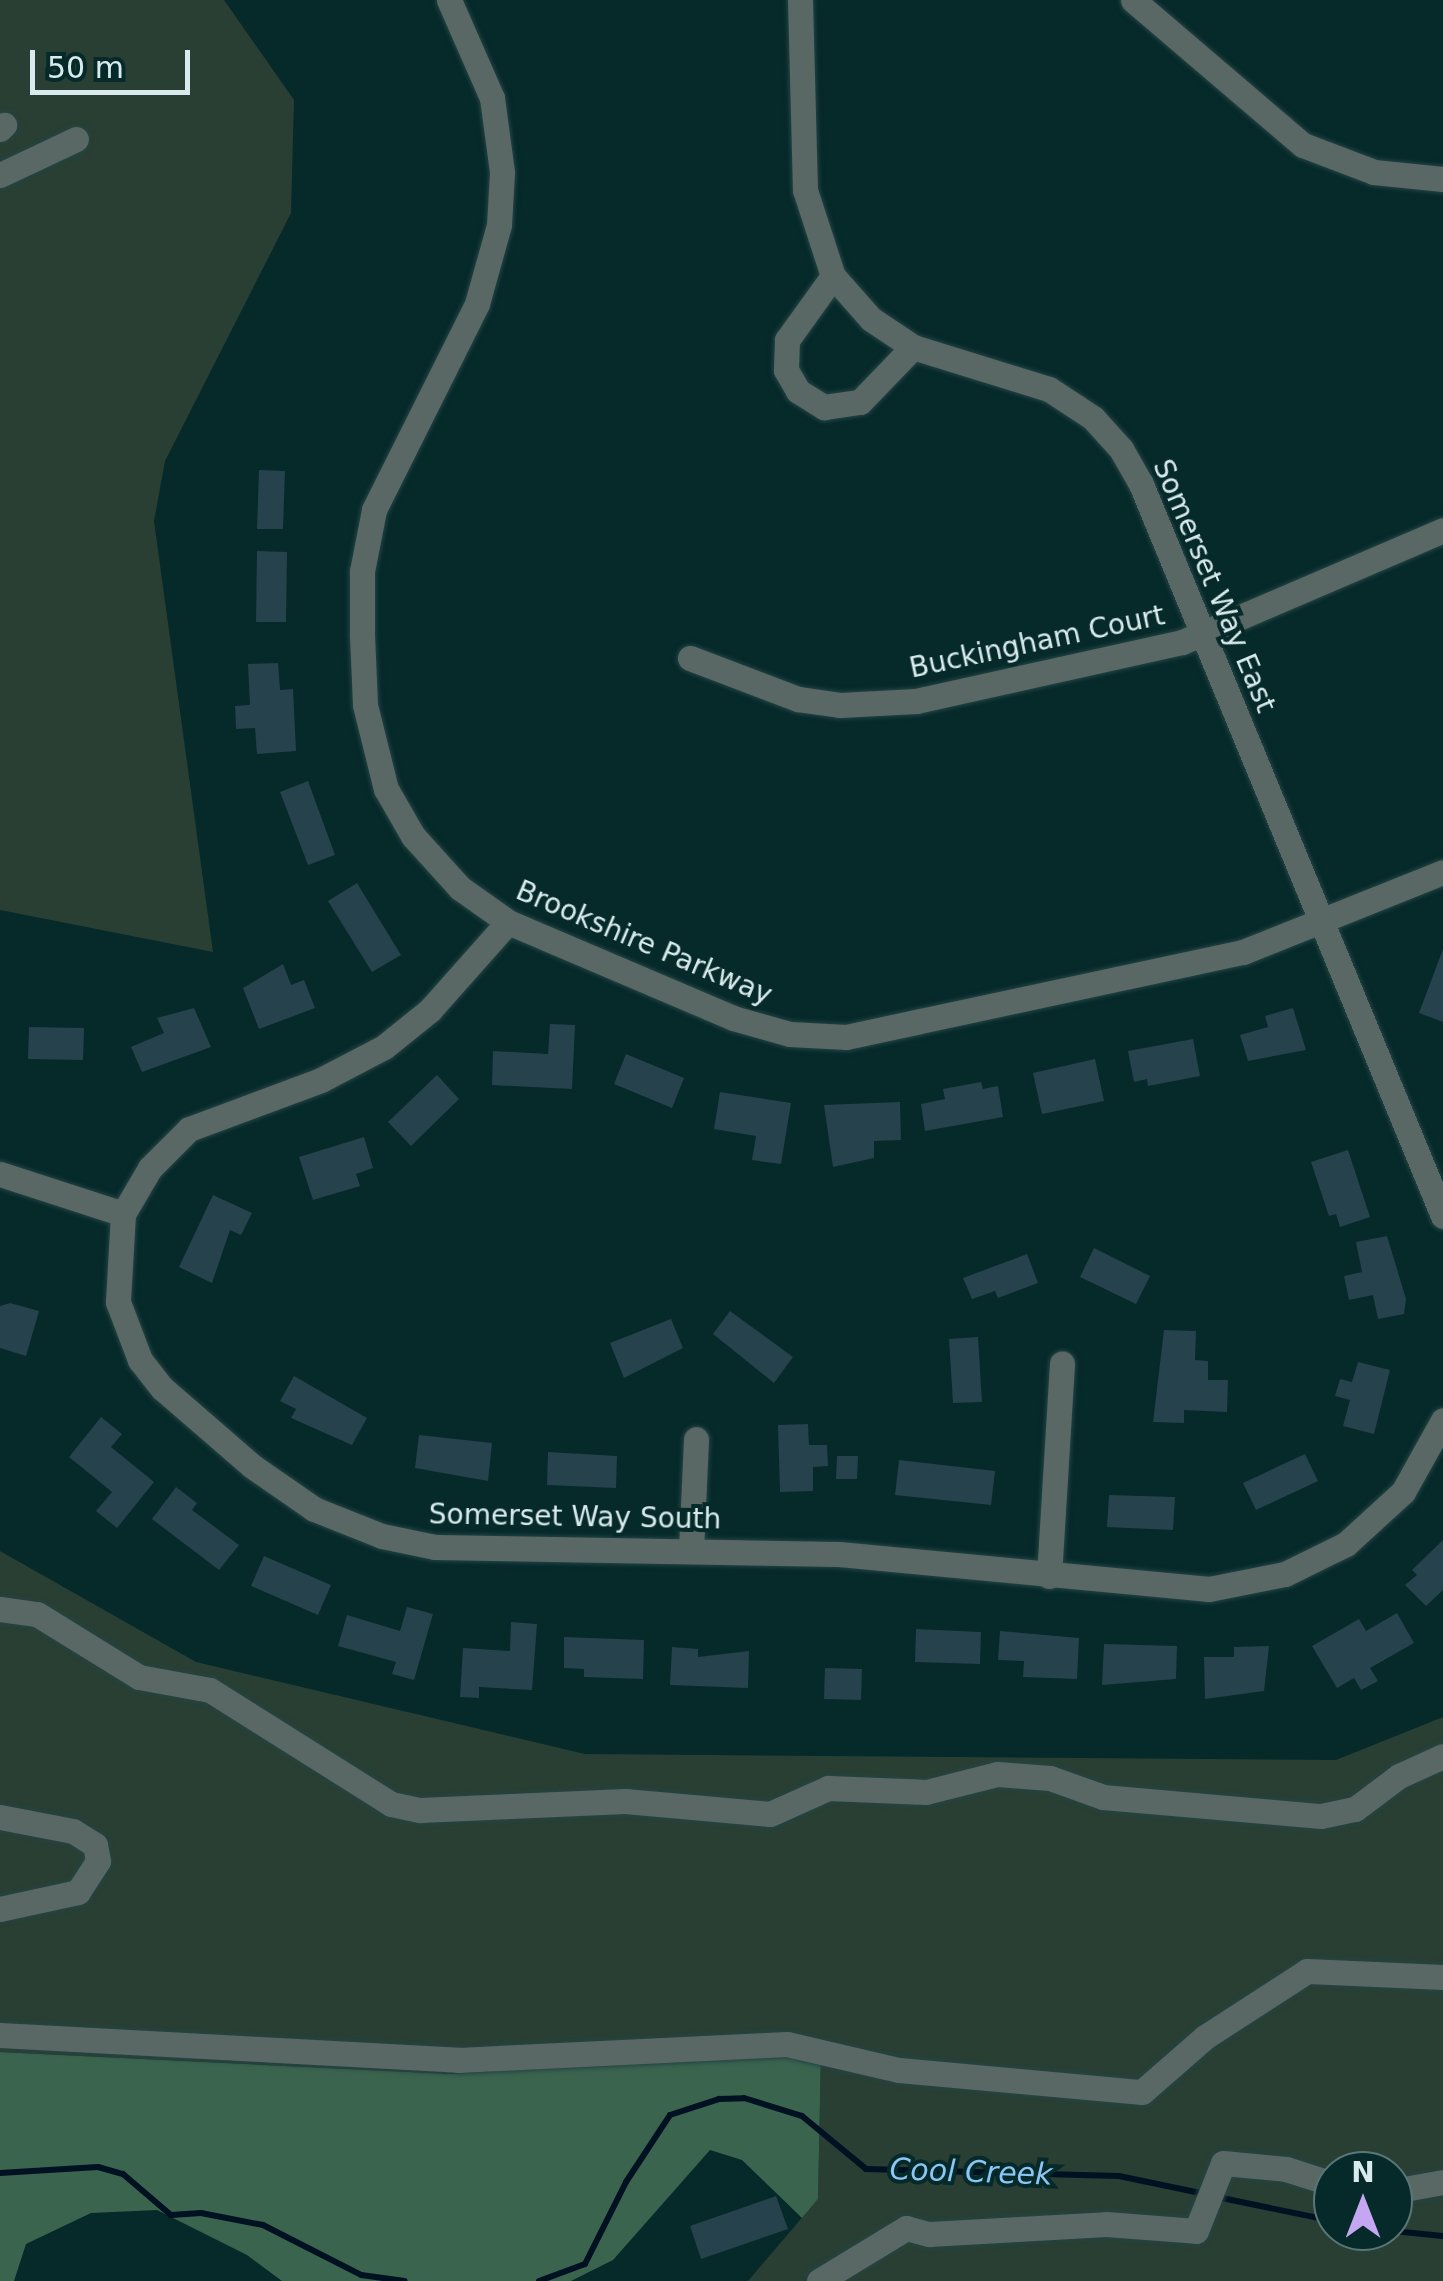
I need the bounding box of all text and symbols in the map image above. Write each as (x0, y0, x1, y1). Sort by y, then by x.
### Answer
scale bar (35, 30, 195, 92)
text: 50 m (47, 50, 124, 85)
street label: Somerset Way East (1145, 454, 1283, 718)
street label: Buckingham Court (906, 599, 1168, 685)
street label: Brookshire Parkway (511, 874, 777, 1012)
street label: Somerset Way South (428, 1498, 722, 1536)
water label: Cool Creek (889, 2151, 1053, 2193)
north arrow (1313, 2151, 1413, 2251)
text: N (1351, 2156, 1375, 2189)

